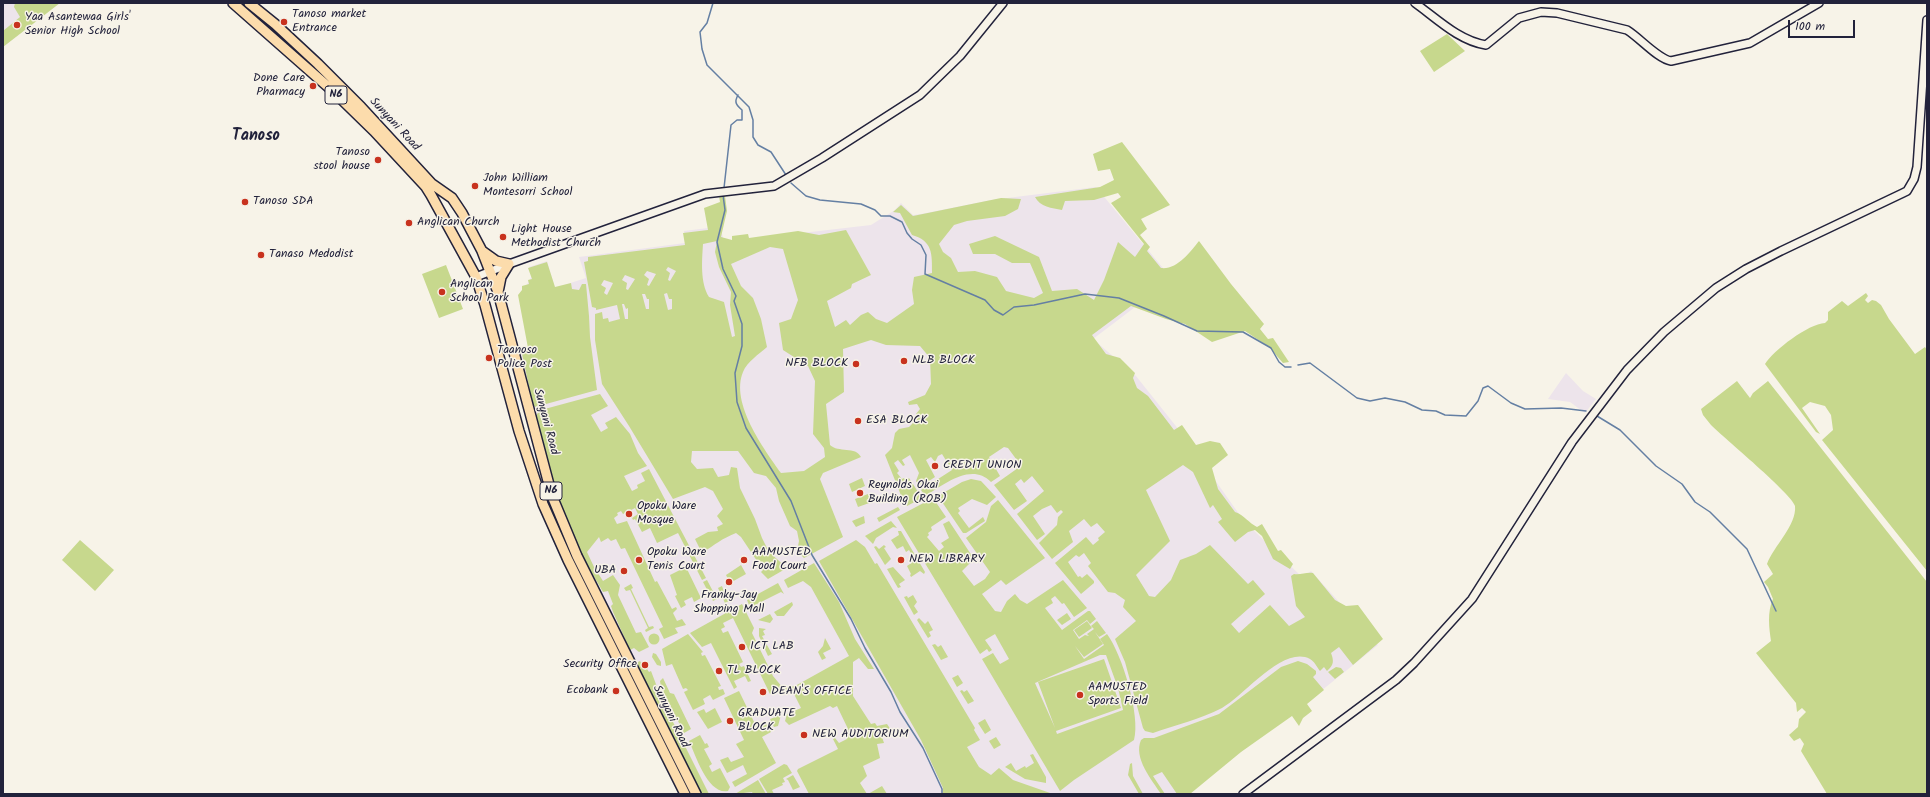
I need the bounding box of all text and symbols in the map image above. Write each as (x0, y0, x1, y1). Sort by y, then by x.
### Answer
place label: Tanoso market Entrance (292, 8, 366, 36)
place label: Yaa Asantewaa Girls' Senior High School (25, 11, 131, 39)
scale bar (1790, 12, 1857, 38)
marker: Tanoso market Entrance (279, 17, 289, 27)
text: 100 m (1795, 17, 1825, 36)
marker: Yaa Asantewaa Girls' Senior High School (12, 20, 22, 30)
place label: Done Care Pharmacy (253, 72, 305, 100)
marker: Done Care Pharmacy (308, 81, 318, 91)
road number: N6 (325, 86, 347, 104)
street label: Sunyani Road (366, 95, 422, 155)
district label: Tanoso (232, 127, 280, 147)
place label: Tanoso stool house (313, 146, 370, 174)
marker: Tanoso stool house (373, 155, 383, 165)
place label: John William Montesorri School (483, 172, 572, 200)
marker: John William Montesorri School (470, 181, 480, 191)
place label: Tanoso SDA (253, 195, 314, 209)
marker: Tanoso SDA (240, 197, 250, 207)
place label: Anglican Church (417, 216, 499, 230)
marker: Anglican Church (404, 218, 414, 228)
place label: Light House Methodist Church (511, 223, 601, 251)
marker: Light House Methodist Church (498, 232, 508, 242)
place label: Tanaso Medodist (269, 248, 353, 262)
marker: Tanaso Medodist (256, 250, 266, 260)
place label: Anglican School Park (450, 278, 509, 306)
marker: Anglican School Park (437, 287, 447, 297)
place label: Taanoso Police Post (497, 344, 552, 372)
marker: Taanoso Police Post (484, 353, 494, 363)
place label: NLB BLOCK (912, 354, 975, 368)
marker: NLB BLOCK (899, 356, 909, 366)
place label: NFB BLOCK (785, 357, 848, 371)
marker: NFB BLOCK (851, 359, 861, 369)
street label: Sunyani Road (529, 387, 561, 457)
place label: ESA BLOCK (866, 414, 927, 428)
marker: ESA BLOCK (853, 416, 863, 426)
place label: CREDIT UNION (943, 459, 1021, 473)
marker: CREDIT UNION (930, 461, 940, 471)
place label: Reynolds Okai Building (ROB) (868, 479, 947, 507)
road number: N6 (540, 482, 562, 500)
marker: Reynolds Okai Building (ROB) (855, 488, 865, 498)
place label: Opoku Ware Mosque (637, 500, 696, 528)
marker: Opoku Ware Mosque (624, 509, 634, 519)
place label: Opoku Ware Tenis Court (647, 546, 706, 574)
place label: AAMUSTED Food Court (752, 546, 811, 574)
place label: NEW LIBRARY (909, 553, 984, 567)
marker: Opoku Ware Tenis Court (634, 555, 644, 565)
marker: AAMUSTED Food Court (739, 555, 749, 565)
marker: NEW LIBRARY (896, 555, 906, 565)
place label: UBA (594, 564, 616, 578)
marker: UBA (619, 566, 629, 576)
marker: Franky-Jay Shopping Mall (724, 577, 734, 587)
place label: Franky-Jay Shopping Mall (694, 589, 764, 617)
place label: ICT LAB (750, 640, 794, 654)
marker: ICT LAB (737, 642, 747, 652)
place label: Security Office (563, 658, 637, 672)
marker: Security Office (640, 660, 650, 670)
place label: TL BLOCK (727, 664, 781, 678)
marker: TL BLOCK (714, 666, 724, 676)
place label: AAMUSTED Sports Field (1088, 681, 1148, 709)
street label: Sunyani Road (649, 683, 691, 751)
place label: Ecobank (566, 684, 608, 698)
place label: DEAN'S OFFICE (771, 685, 852, 699)
marker: Ecobank (611, 686, 621, 696)
marker: DEAN'S OFFICE (758, 687, 768, 697)
marker: AAMUSTED Sports Field (1075, 690, 1085, 700)
place label: GRADUATE BLOCK (738, 707, 795, 735)
marker: GRADUATE BLOCK (725, 716, 735, 726)
place label: NEW AUDITORIUM (812, 728, 908, 742)
marker: NEW AUDITORIUM (799, 730, 809, 740)

